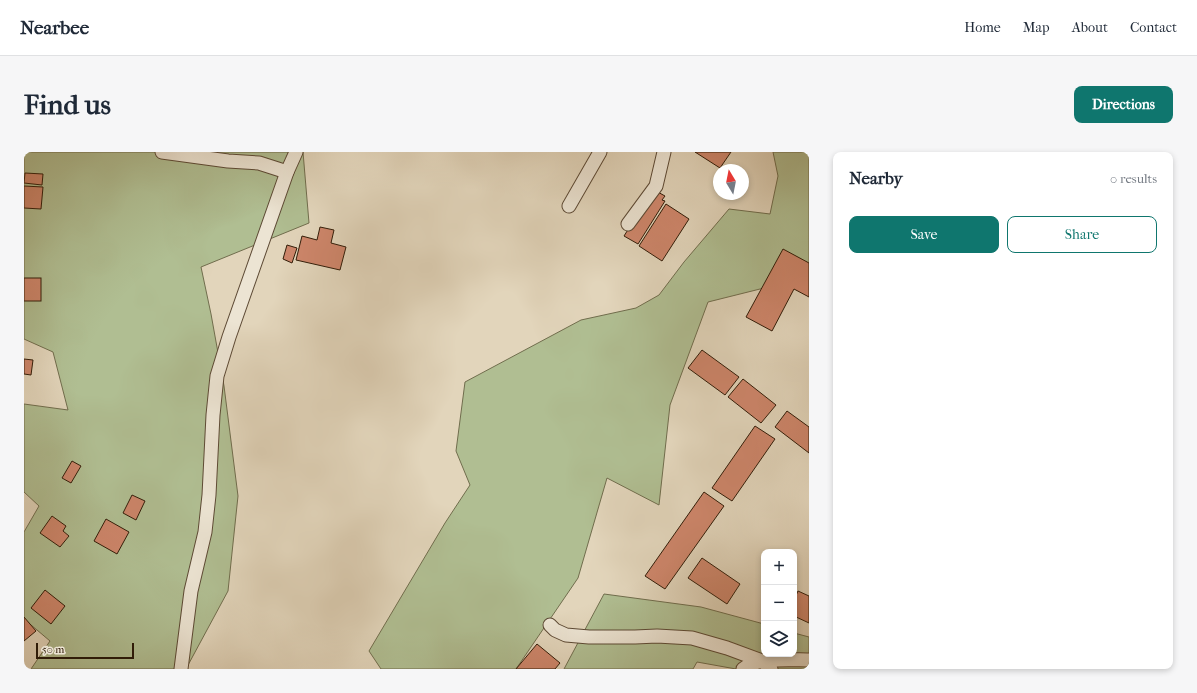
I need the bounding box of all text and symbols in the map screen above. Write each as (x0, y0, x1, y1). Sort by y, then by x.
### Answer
text: Nearbee (20, 17, 89, 39)
text: Home (964, 19, 1001, 36)
text: Map (1023, 19, 1050, 36)
text: About (1072, 19, 1108, 36)
text: Contact (1130, 19, 1177, 36)
button: Directions (1074, 86, 1173, 123)
text: Find us (24, 88, 111, 121)
north arrow (713, 164, 749, 200)
text: Nearby (849, 168, 903, 188)
text: 0 results (1110, 171, 1157, 186)
button: Save (849, 216, 999, 253)
button: Share (1007, 216, 1157, 253)
map controls (761, 549, 797, 657)
button: + (761, 549, 797, 585)
button: − (761, 585, 797, 621)
button: layers (761, 621, 797, 657)
scale bar (36, 641, 134, 660)
text: 50 m (42, 643, 64, 656)

